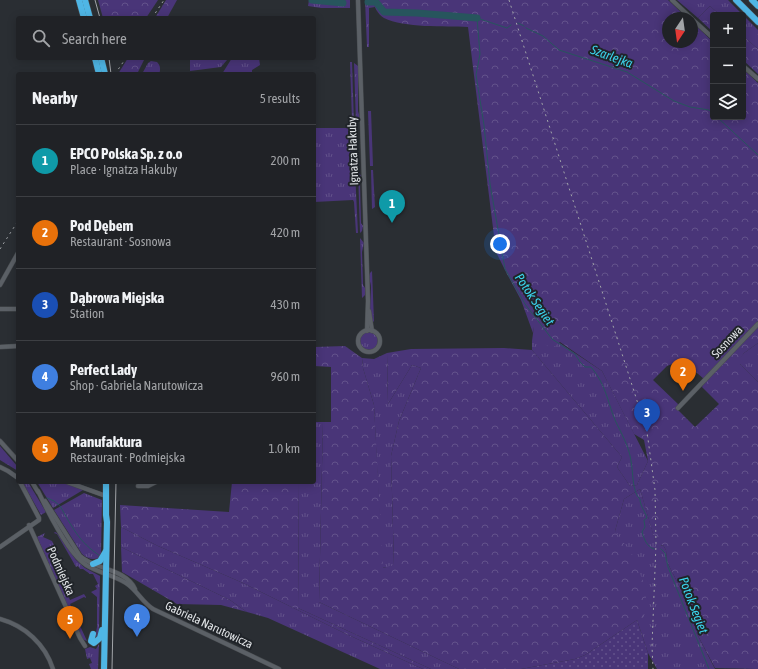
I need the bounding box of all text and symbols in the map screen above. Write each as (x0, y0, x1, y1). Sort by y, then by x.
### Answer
north arrow (662, 12, 698, 48)
map controls (710, 12, 746, 120)
button: + (710, 12, 746, 48)
search box (16, 16, 316, 60)
icon: search (30, 27, 52, 49)
text: Search here (62, 30, 127, 47)
water label: Szarlejka (588, 42, 635, 71)
button: − (710, 48, 746, 84)
button: layers (710, 84, 746, 120)
text: Nearby (32, 88, 78, 108)
text: 5 results (260, 91, 300, 106)
street label: Ignatza Hakuby (345, 116, 361, 186)
text: EPCO Polska Sp. z o.o (70, 145, 183, 162)
text: 1 (42, 153, 48, 168)
text: 200 m (271, 153, 300, 168)
text: Place · Ignatza Hakuby (70, 162, 177, 177)
pin: 1 (379, 190, 405, 223)
text: Pod Dębem (70, 217, 133, 234)
text: 2 (42, 225, 48, 240)
text: 420 m (271, 225, 300, 240)
text: Restaurant · Sosnowa (70, 234, 171, 249)
your location (490, 234, 510, 254)
water label: Potok Segiet (512, 270, 558, 328)
text: Dąbrowa Miejska (70, 289, 164, 306)
text: 3 (42, 297, 48, 312)
text: 430 m (271, 297, 300, 312)
text: Station (70, 306, 104, 321)
street label: Sosnowa (709, 323, 745, 361)
pin: 2 (670, 358, 696, 391)
text: Perfect Lady (70, 361, 137, 378)
text: 4 (42, 369, 48, 384)
text: 960 m (271, 369, 300, 384)
text: Shop · Gabriela Narutowicza (70, 378, 203, 393)
pin: 3 (634, 399, 660, 432)
text: Manufaktura (70, 433, 142, 450)
text: 5 (42, 441, 48, 456)
text: 1.0 km (269, 441, 300, 456)
text: Restaurant · Podmiejska (70, 450, 185, 465)
street label: Podmiejska (44, 544, 78, 598)
water label: Potok Segiet (676, 575, 711, 636)
street label: Gabriela Narutowicza (163, 599, 255, 651)
pin: 4 (124, 604, 150, 637)
pin: 5 (57, 606, 83, 639)

